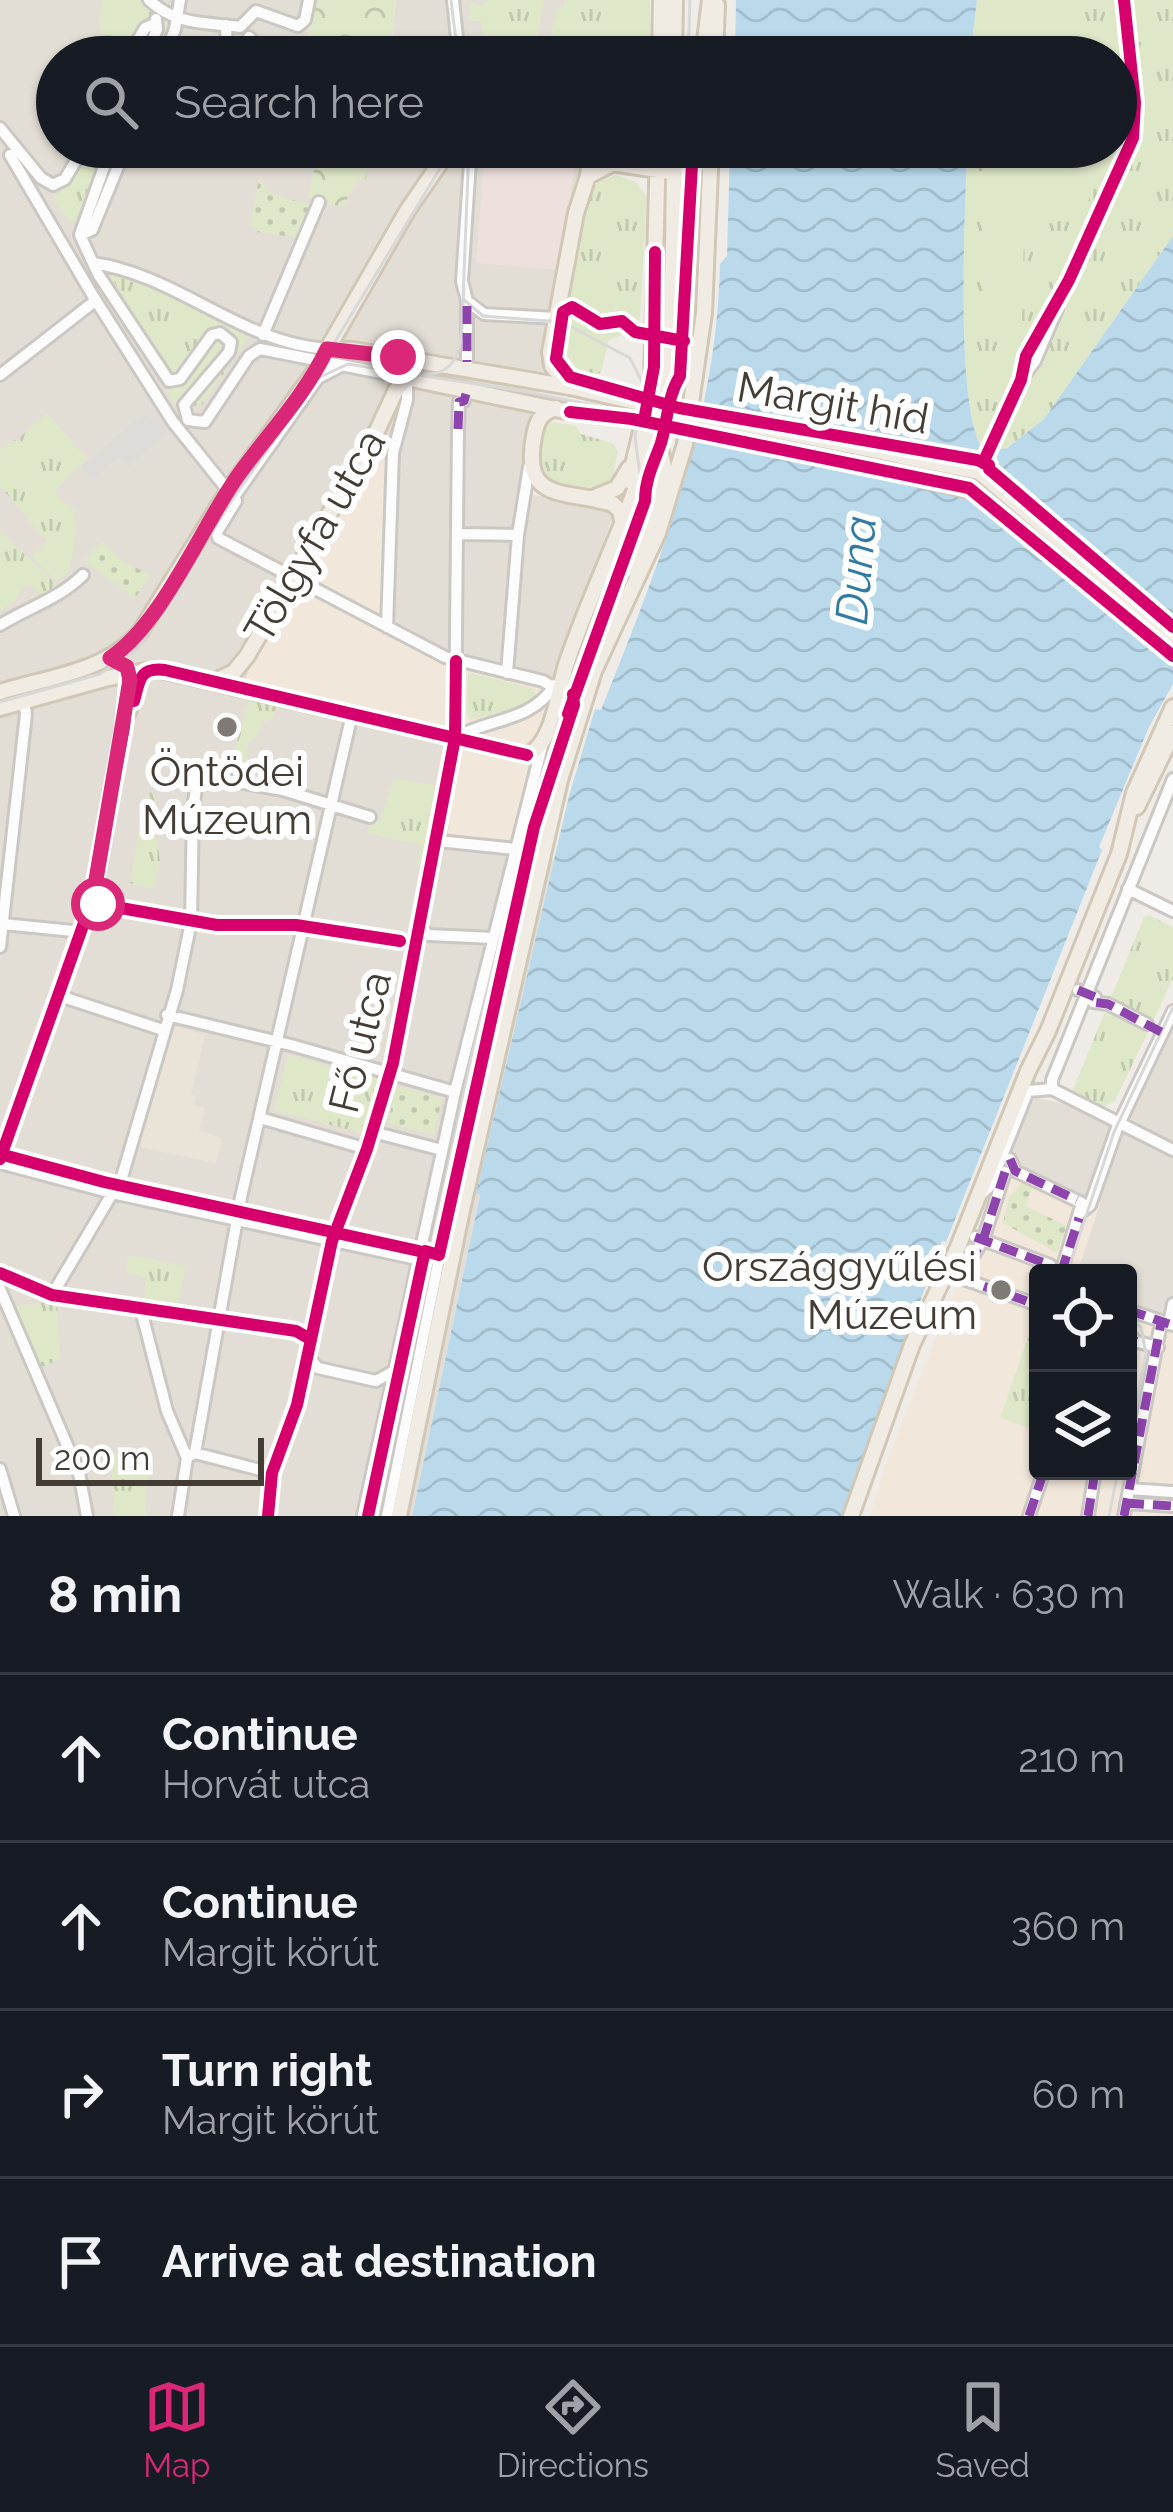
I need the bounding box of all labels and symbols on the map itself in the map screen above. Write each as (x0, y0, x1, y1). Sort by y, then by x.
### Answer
route end (371, 330, 425, 384)
street label: Margit híd (734, 362, 932, 444)
street label: Tölgyfa utca (234, 421, 396, 651)
water label: Duna (825, 514, 887, 626)
marker: Öntödei Múzeum (214, 714, 240, 740)
place label: Öntödei Múzeum (142, 747, 312, 844)
route start (71, 877, 125, 931)
street label: Fő utca (319, 966, 401, 1118)
place label: Országgyűlési Múzeum (702, 1242, 977, 1339)
marker: Országgyűlési Múzeum (988, 1277, 1014, 1303)
scale bar (36, 1432, 264, 1485)

